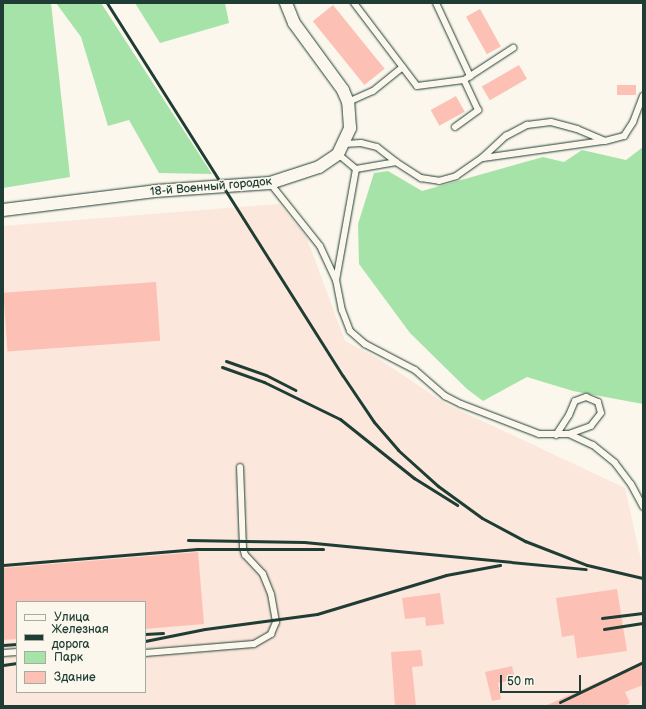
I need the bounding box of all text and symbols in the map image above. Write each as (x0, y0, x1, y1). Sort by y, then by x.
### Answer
street label: 18-й Военный городок (149, 174, 273, 200)
legend (16, 601, 146, 693)
text: Улица (54, 610, 90, 625)
text: Железная дорога (52, 622, 109, 652)
text: Парк (54, 650, 83, 665)
scale bar (502, 667, 583, 693)
text: Здание (54, 670, 96, 685)
text: 50 m (507, 674, 534, 689)

